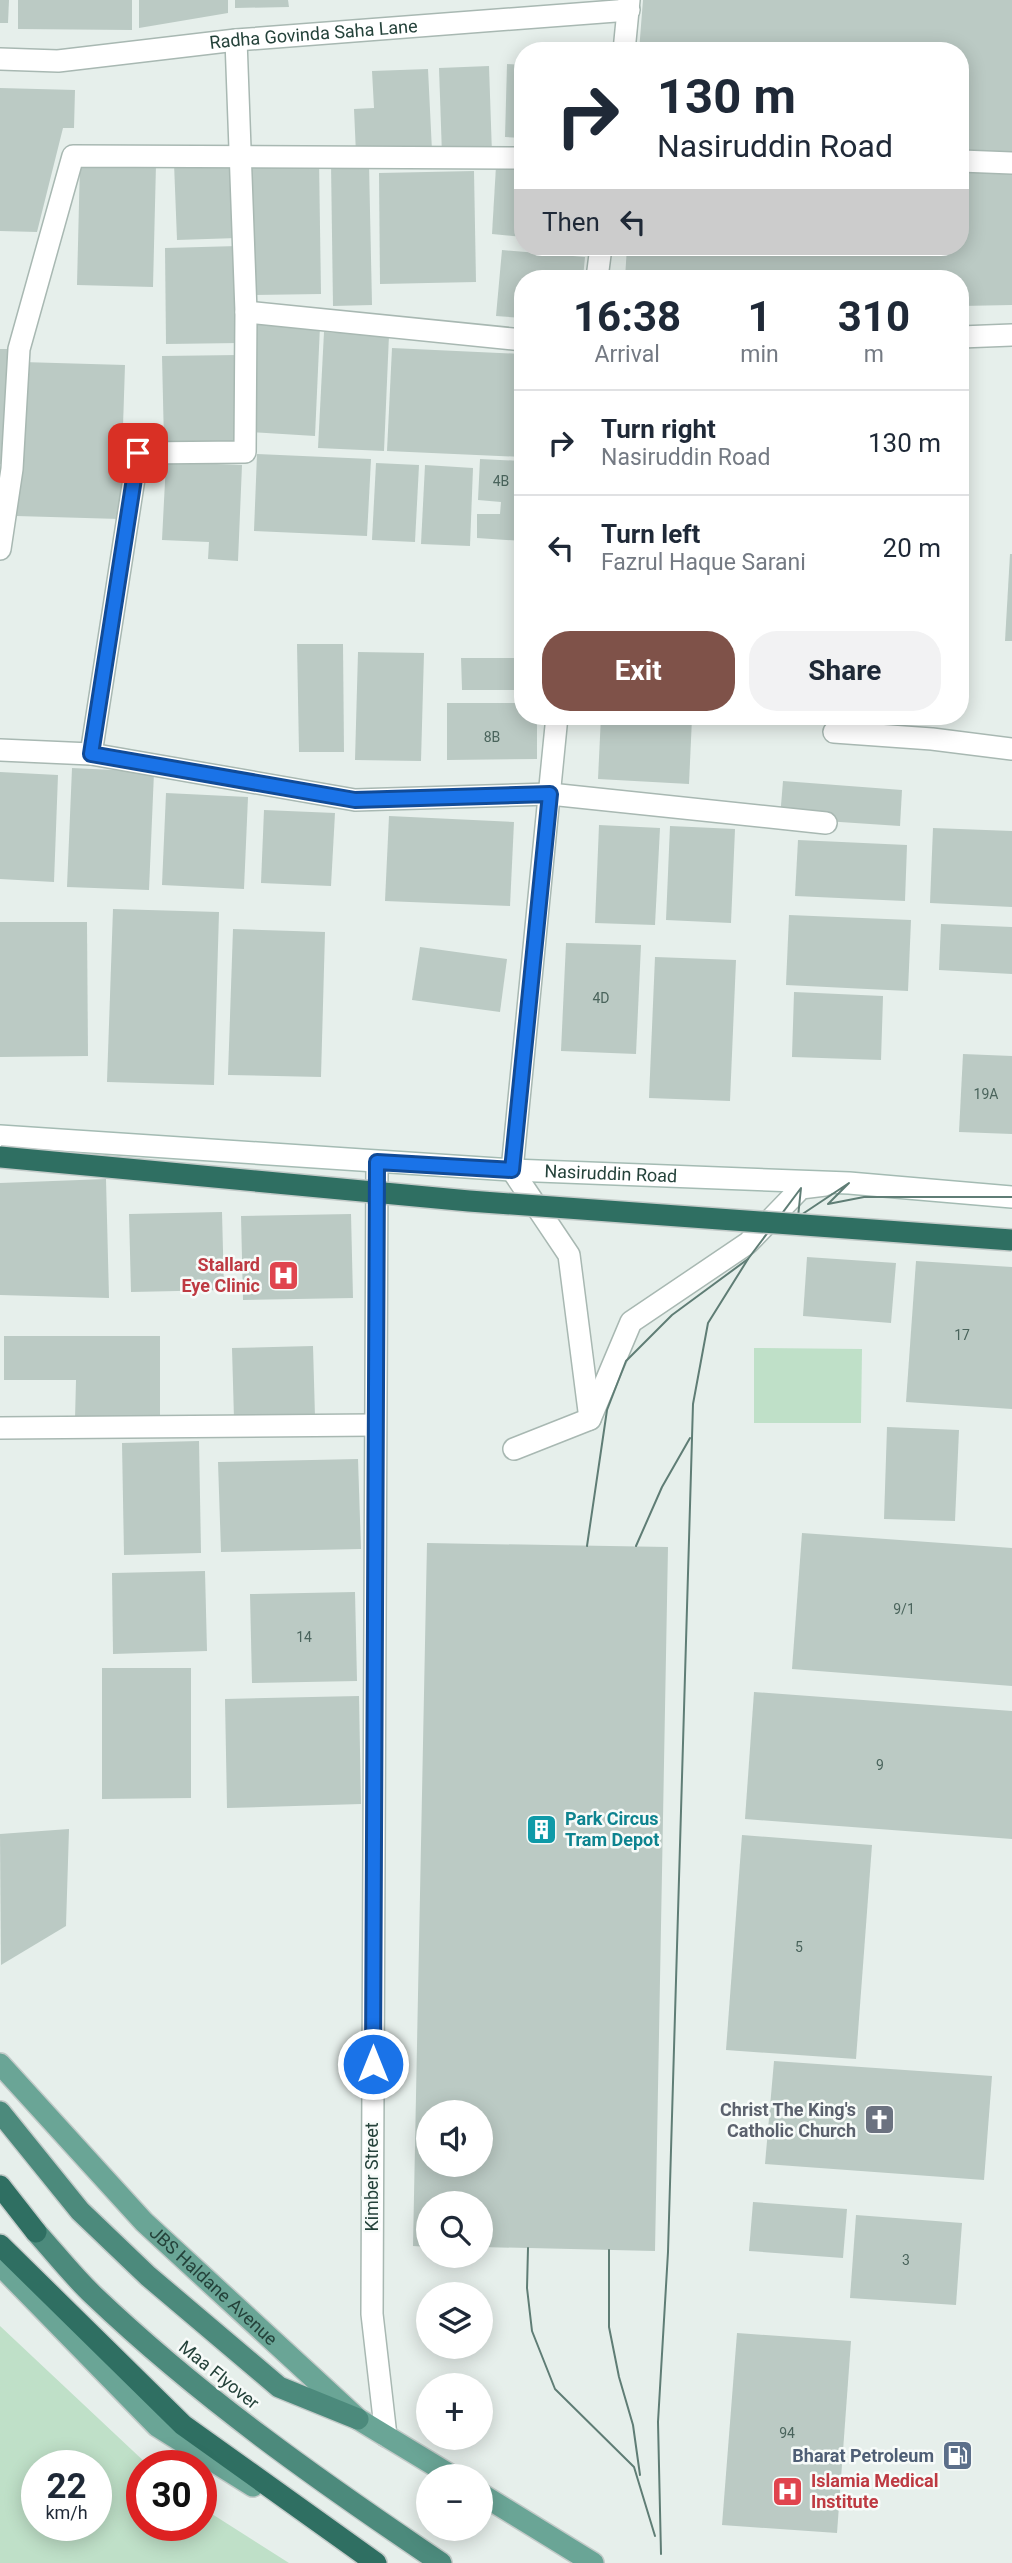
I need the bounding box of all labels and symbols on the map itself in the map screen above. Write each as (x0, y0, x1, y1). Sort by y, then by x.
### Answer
street label: Radha Govinda Saha Lane (208, 15, 418, 53)
pin (108, 423, 168, 483)
house number: 4B (493, 473, 509, 489)
house number: 8B (484, 729, 500, 745)
house number: 4D (592, 990, 610, 1006)
house number: 19A (974, 1086, 998, 1102)
street label: Nasiruddin Road (544, 1160, 678, 1186)
place label: Stallard Eye Clinic (181, 1254, 260, 1296)
hospital icon: Stallard Eye Clinic (266, 1258, 300, 1292)
house number: 17 (954, 1327, 970, 1343)
house number: 9/1 (893, 1601, 915, 1617)
house number: 14 (296, 1629, 312, 1645)
house number: 9 (876, 1757, 884, 1773)
place label: Park Circus Tram Depot (565, 1808, 659, 1850)
building icon: Park Circus Tram Depot (525, 1812, 559, 1846)
house number: 5 (795, 1939, 803, 1955)
position arrow (336, 2027, 410, 2101)
place label: Christ The King's Catholic Church (720, 2099, 856, 2141)
church icon: Christ The King's Catholic Church (862, 2103, 896, 2137)
street label: Kimber Street (361, 2122, 382, 2232)
street label: JBS Haldane Avenue (145, 2221, 282, 2349)
house number: 3 (902, 2252, 910, 2268)
street label: Maa Flyover (175, 2336, 264, 2413)
house number: 94 (779, 2425, 795, 2441)
fuel station icon: Bharat Petroleum (940, 2439, 974, 2473)
place label: Bharat Petroleum (792, 2445, 934, 2466)
speed limit sign: 30 (126, 2450, 217, 2541)
place label: Islamia Medical Institute (811, 2470, 939, 2512)
hospital icon: Islamia Medical Institute (771, 2474, 805, 2508)

